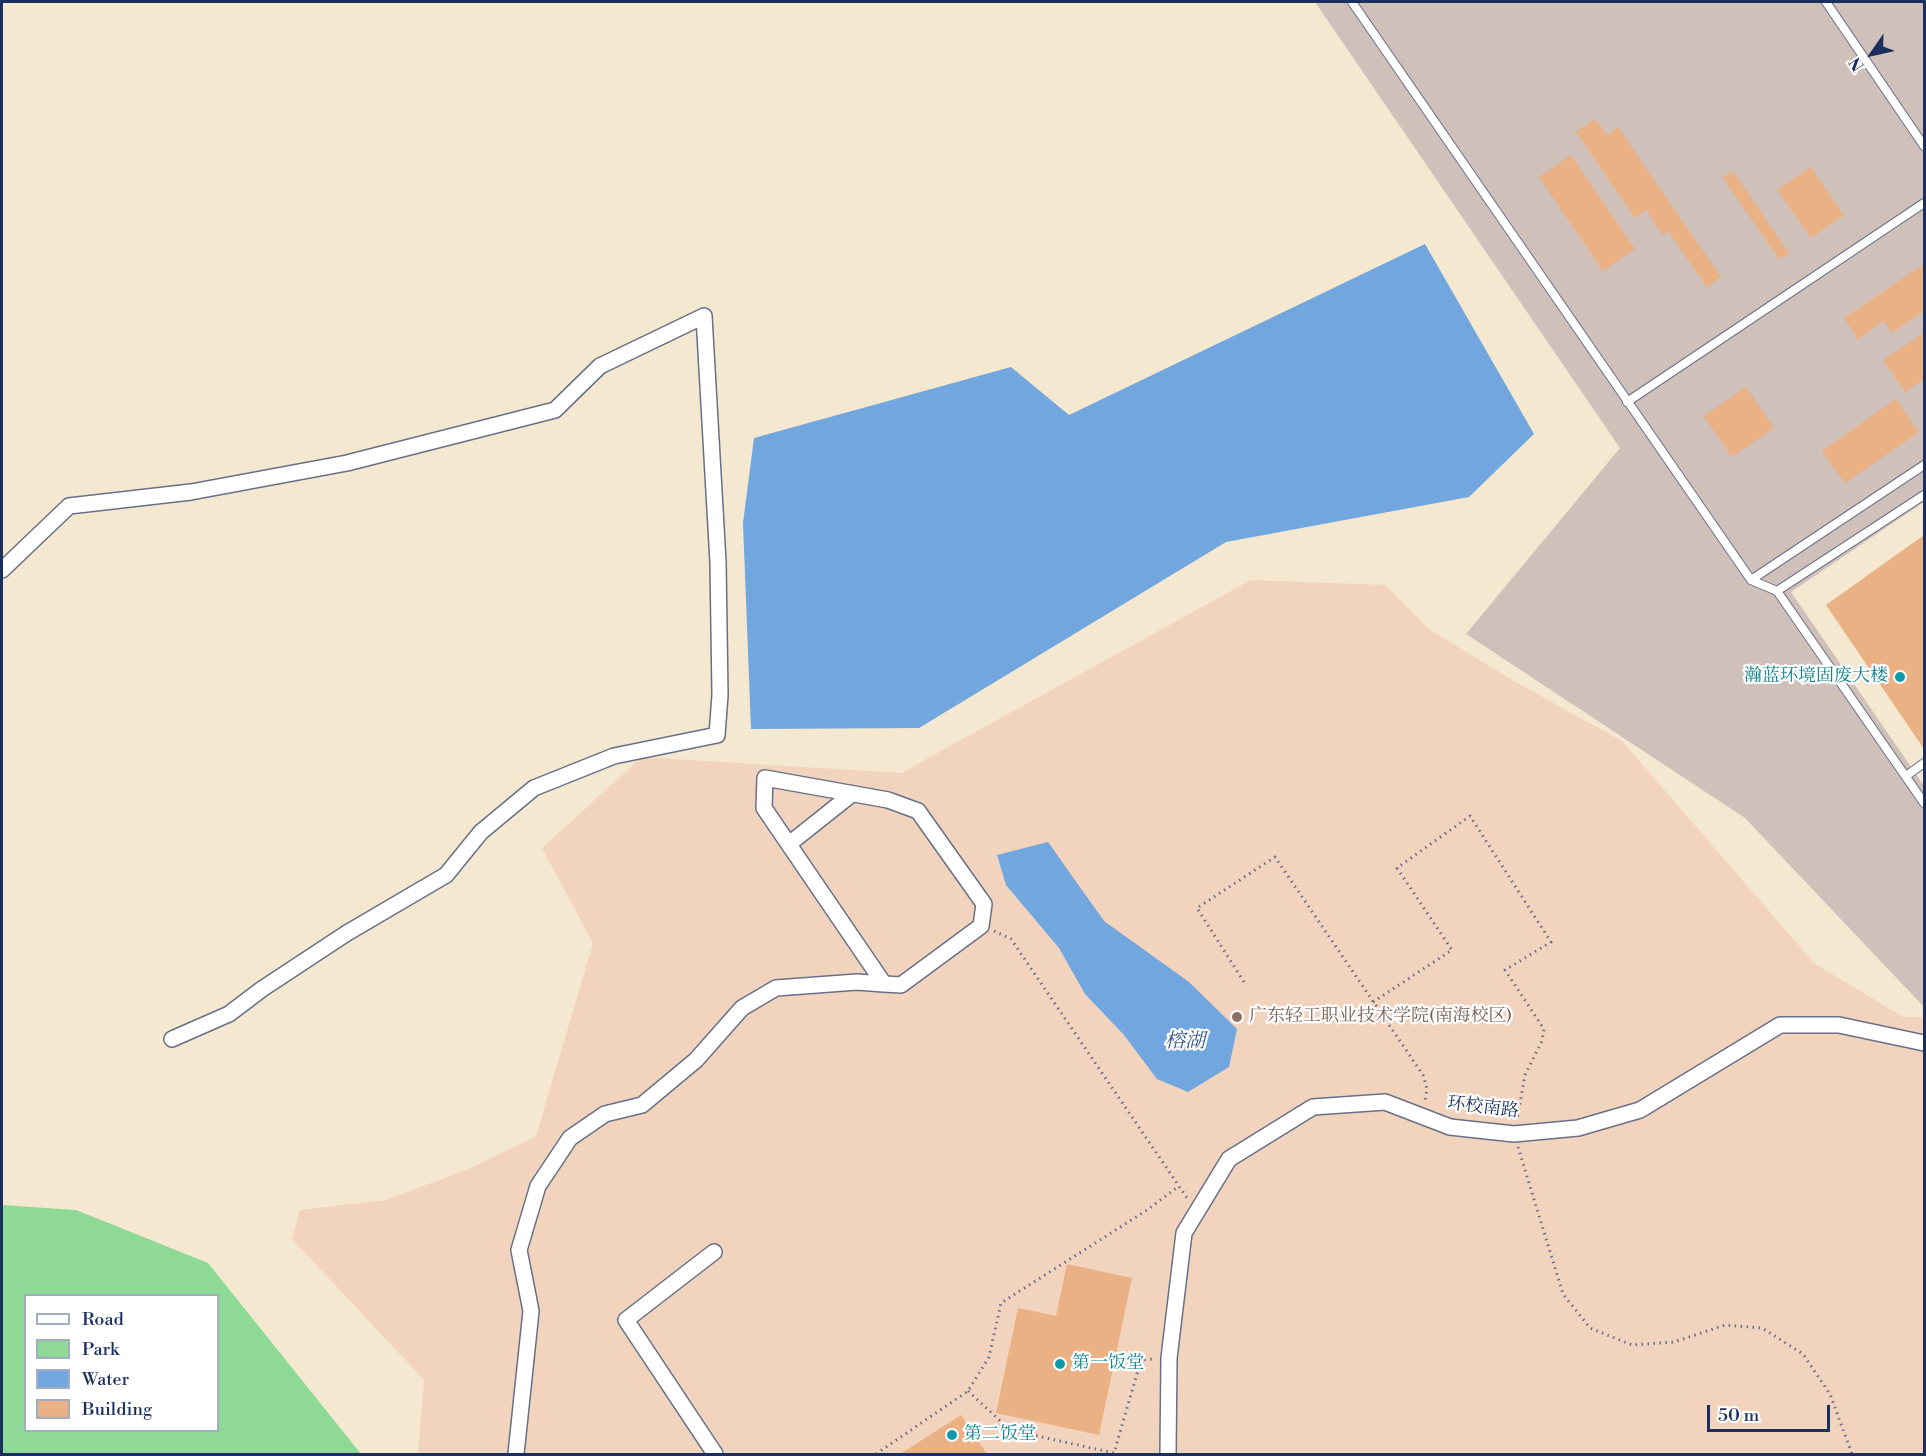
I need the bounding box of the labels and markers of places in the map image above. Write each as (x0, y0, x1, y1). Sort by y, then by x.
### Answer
place label: 瀚蓝环境固废大楼 (1744, 666, 1888, 688)
marker: 瀚蓝环境固废大楼 (1893, 670, 1907, 684)
place label: 广东轻工职业技术学院(南海校区) (1249, 1006, 1512, 1028)
marker: 广东轻工职业技术学院(南海校区) (1230, 1010, 1244, 1024)
place label: 第一饭堂 (1072, 1353, 1144, 1375)
marker: 第一饭堂 (1053, 1357, 1067, 1371)
place label: 第二饭堂 (964, 1424, 1036, 1446)
marker: 第二饭堂 (945, 1428, 959, 1442)

